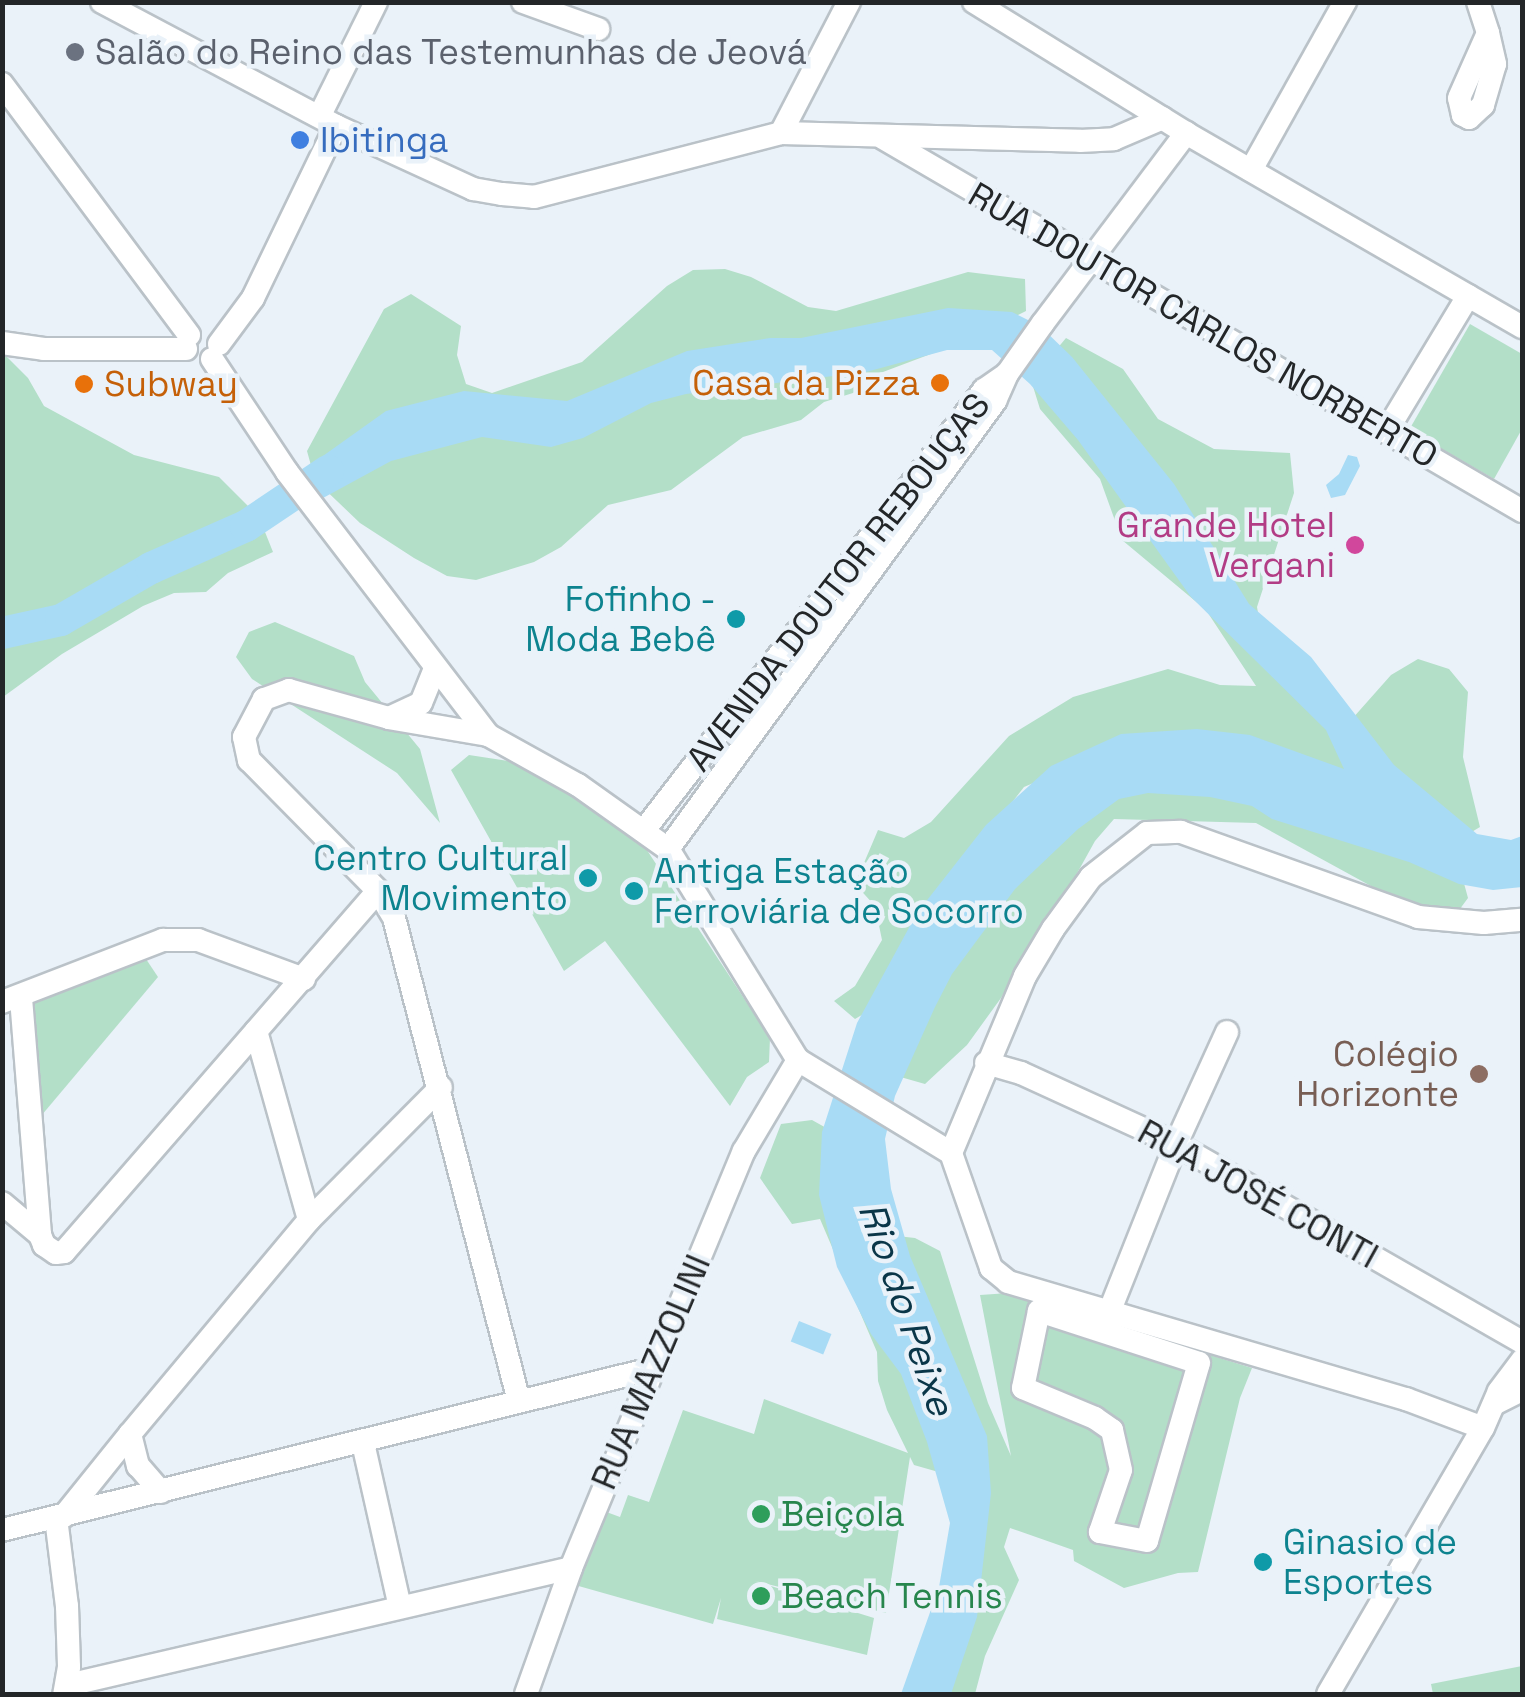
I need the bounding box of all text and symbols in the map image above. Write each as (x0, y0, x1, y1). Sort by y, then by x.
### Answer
place label: Salão do Reino das Testemunhas de Jeová (95, 31, 808, 73)
marker: Salão do Reino das Testemunhas de Jeová (64, 41, 86, 63)
place label: Ibitinga (320, 119, 448, 161)
marker: Ibitinga (289, 129, 311, 151)
street label: RUA DOUTOR CARLOS NORBERTO (961, 173, 1445, 477)
place label: Casa da Pizza (692, 362, 920, 404)
place label: Subway (104, 363, 238, 405)
marker: Casa da Pizza (929, 372, 951, 394)
marker: Subway (73, 373, 95, 395)
street label: AVENIDA DOUTOR REBOUÇAS (677, 384, 999, 780)
place label: Grande Hotel Vergani (1117, 504, 1335, 586)
marker: Grande Hotel Vergani (1344, 534, 1366, 556)
place label: Fofinho - Moda Bebê (525, 578, 716, 660)
marker: Fofinho - Moda Bebê (725, 608, 747, 630)
place label: Centro Cultural Movimento (313, 837, 568, 919)
place label: Antiga Estação Ferroviária de Socorro (654, 850, 1024, 932)
marker: Centro Cultural Movimento (577, 867, 599, 889)
marker: Antiga Estação Ferroviária de Socorro (623, 880, 645, 902)
place label: Colégio Horizonte (1296, 1033, 1459, 1115)
marker: Colégio Horizonte (1468, 1063, 1490, 1085)
street label: RUA JOSÉ CONTI (1131, 1111, 1385, 1277)
water label: Rio do Peixe (848, 1197, 964, 1421)
street label: RUA MAZZOLINI (583, 1248, 719, 1496)
place label: Beiçola (781, 1493, 905, 1535)
marker: Beiçola (750, 1503, 772, 1525)
place label: Ginasio de Esportes (1283, 1521, 1457, 1603)
marker: Ginasio de Esportes (1252, 1551, 1274, 1573)
place label: Beach Tennis (781, 1575, 1004, 1617)
marker: Beach Tennis (750, 1585, 772, 1607)

